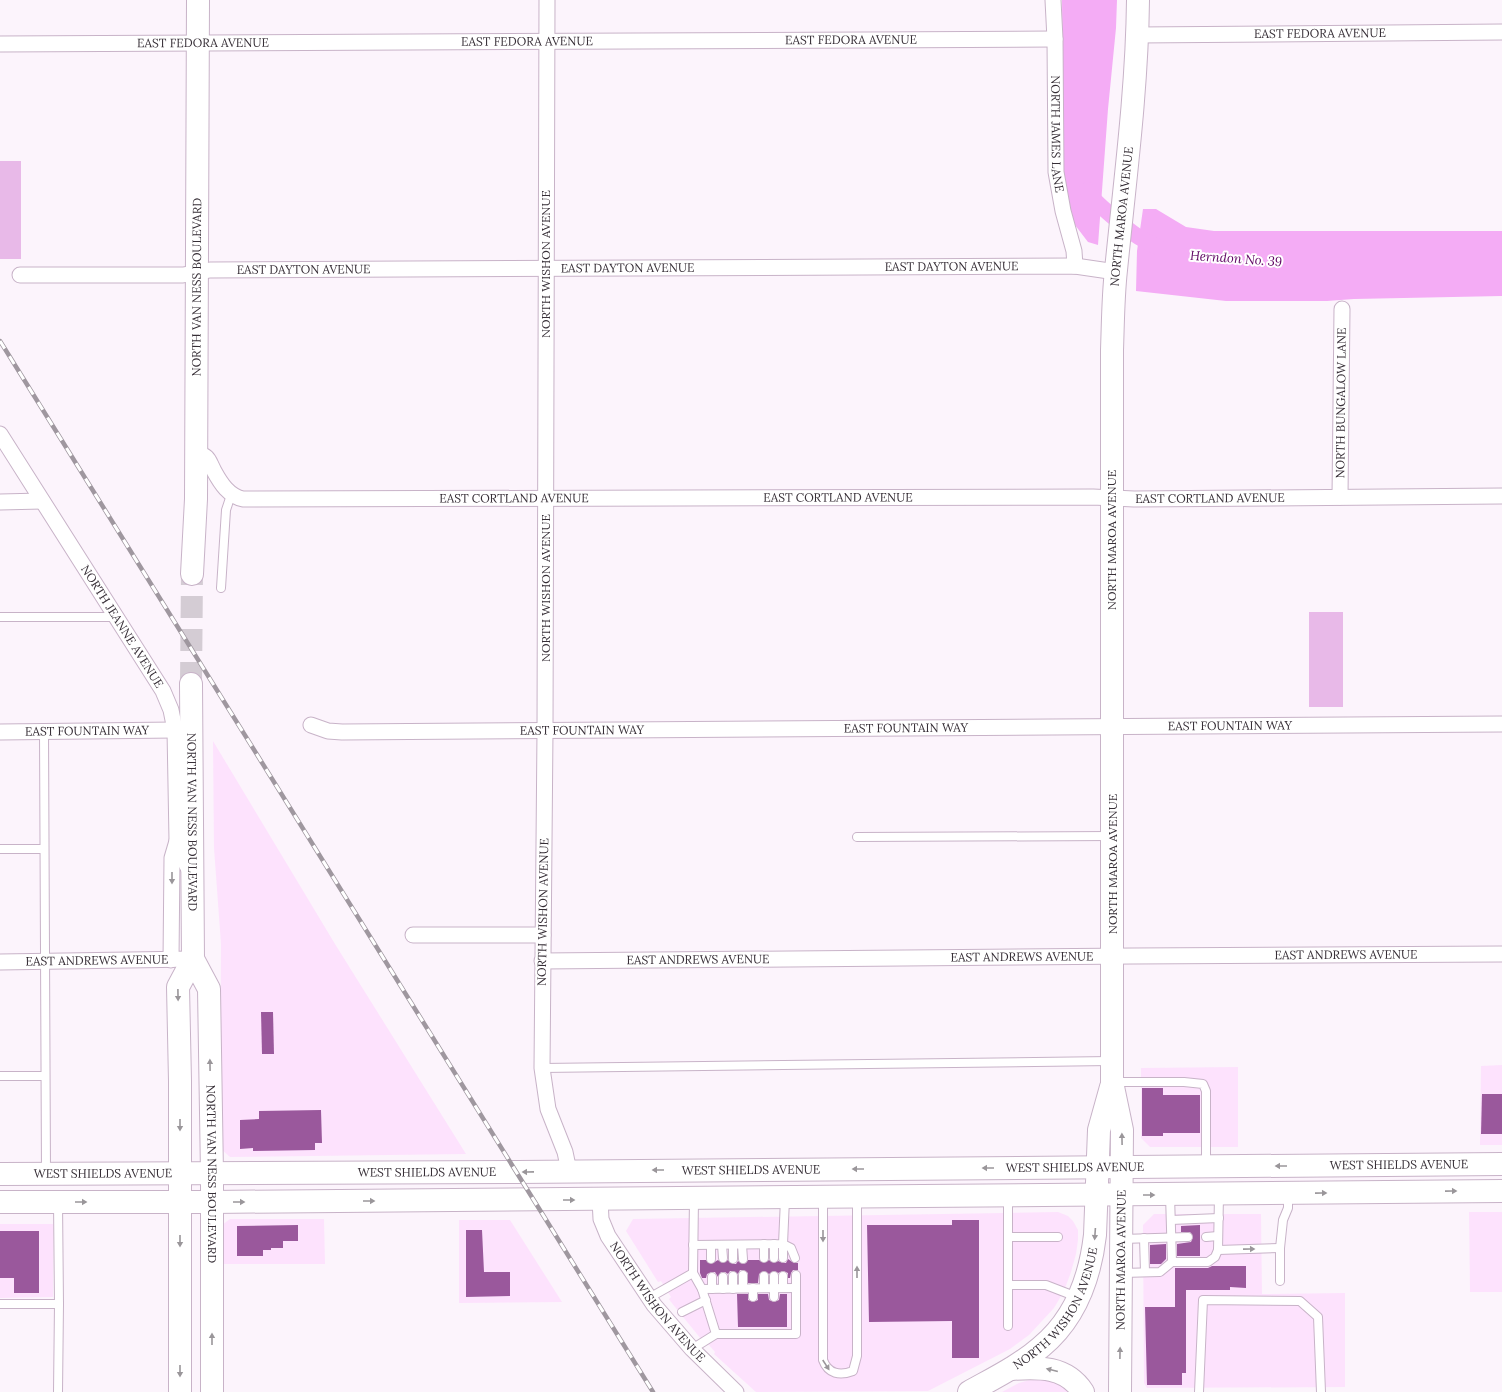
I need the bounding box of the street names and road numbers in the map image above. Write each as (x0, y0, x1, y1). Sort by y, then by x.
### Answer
street label: EAST FEDORA AVENUE (1254, 25, 1386, 41)
street label: EAST FEDORA AVENUE (785, 32, 917, 47)
street label: EAST FEDORA AVENUE (461, 33, 593, 49)
street label: EAST FEDORA AVENUE (137, 35, 269, 50)
street label: NORTH JAMES LANE (1048, 75, 1068, 194)
street label: NORTH MAROA AVENUE (1107, 146, 1136, 287)
street label: NORTH WISHON AVENUE (538, 190, 553, 338)
street label: NORTH VAN NESS BOULEVARD (188, 198, 204, 376)
street label: EAST DAYTON AVENUE (885, 258, 1018, 274)
street label: EAST DAYTON AVENUE (561, 260, 694, 275)
street label: EAST DAYTON AVENUE (237, 261, 370, 277)
street label: NORTH BUNGALOW LANE (1332, 327, 1349, 479)
street label: NORTH MAROA AVENUE (1104, 470, 1119, 610)
street label: EAST CORTLAND AVENUE (763, 489, 913, 505)
street label: EAST CORTLAND AVENUE (439, 490, 589, 506)
street label: EAST CORTLAND AVENUE (1135, 490, 1285, 506)
street label: NORTH WISHON AVENUE (538, 514, 553, 662)
street label: NORTH JEANNE AVENUE (78, 562, 167, 691)
street label: EAST FOUNTAIN WAY (1168, 717, 1292, 733)
street label: EAST FOUNTAIN WAY (844, 720, 968, 736)
street label: EAST FOUNTAIN WAY (25, 722, 150, 739)
street label: EAST FOUNTAIN WAY (520, 722, 644, 738)
street label: NORTH VAN NESS BOULEVARD (184, 733, 201, 911)
street label: NORTH MAROA AVENUE (1105, 794, 1120, 934)
street label: NORTH WISHON AVENUE (534, 838, 551, 986)
street label: EAST ANDREWS AVENUE (1274, 946, 1418, 962)
street label: EAST ANDREWS AVENUE (950, 948, 1094, 965)
street label: EAST ANDREWS AVENUE (25, 951, 169, 969)
street label: EAST ANDREWS AVENUE (626, 951, 770, 967)
street label: NORTH VAN NESS BOULEVARD (204, 1085, 220, 1263)
street label: WEST SHIELDS AVENUE (1330, 1156, 1468, 1172)
street label: WEST SHIELDS AVENUE (1006, 1159, 1144, 1175)
street label: WEST SHIELDS AVENUE (682, 1162, 820, 1178)
street label: WEST SHIELDS AVENUE (358, 1164, 496, 1180)
street label: WEST SHIELDS AVENUE (34, 1165, 172, 1181)
street label: NORTH MAROA AVENUE (1112, 1190, 1129, 1330)
street label: NORTH WISHON AVENUE (607, 1239, 709, 1365)
street label: NORTH WISHON AVENUE (1010, 1246, 1100, 1372)

